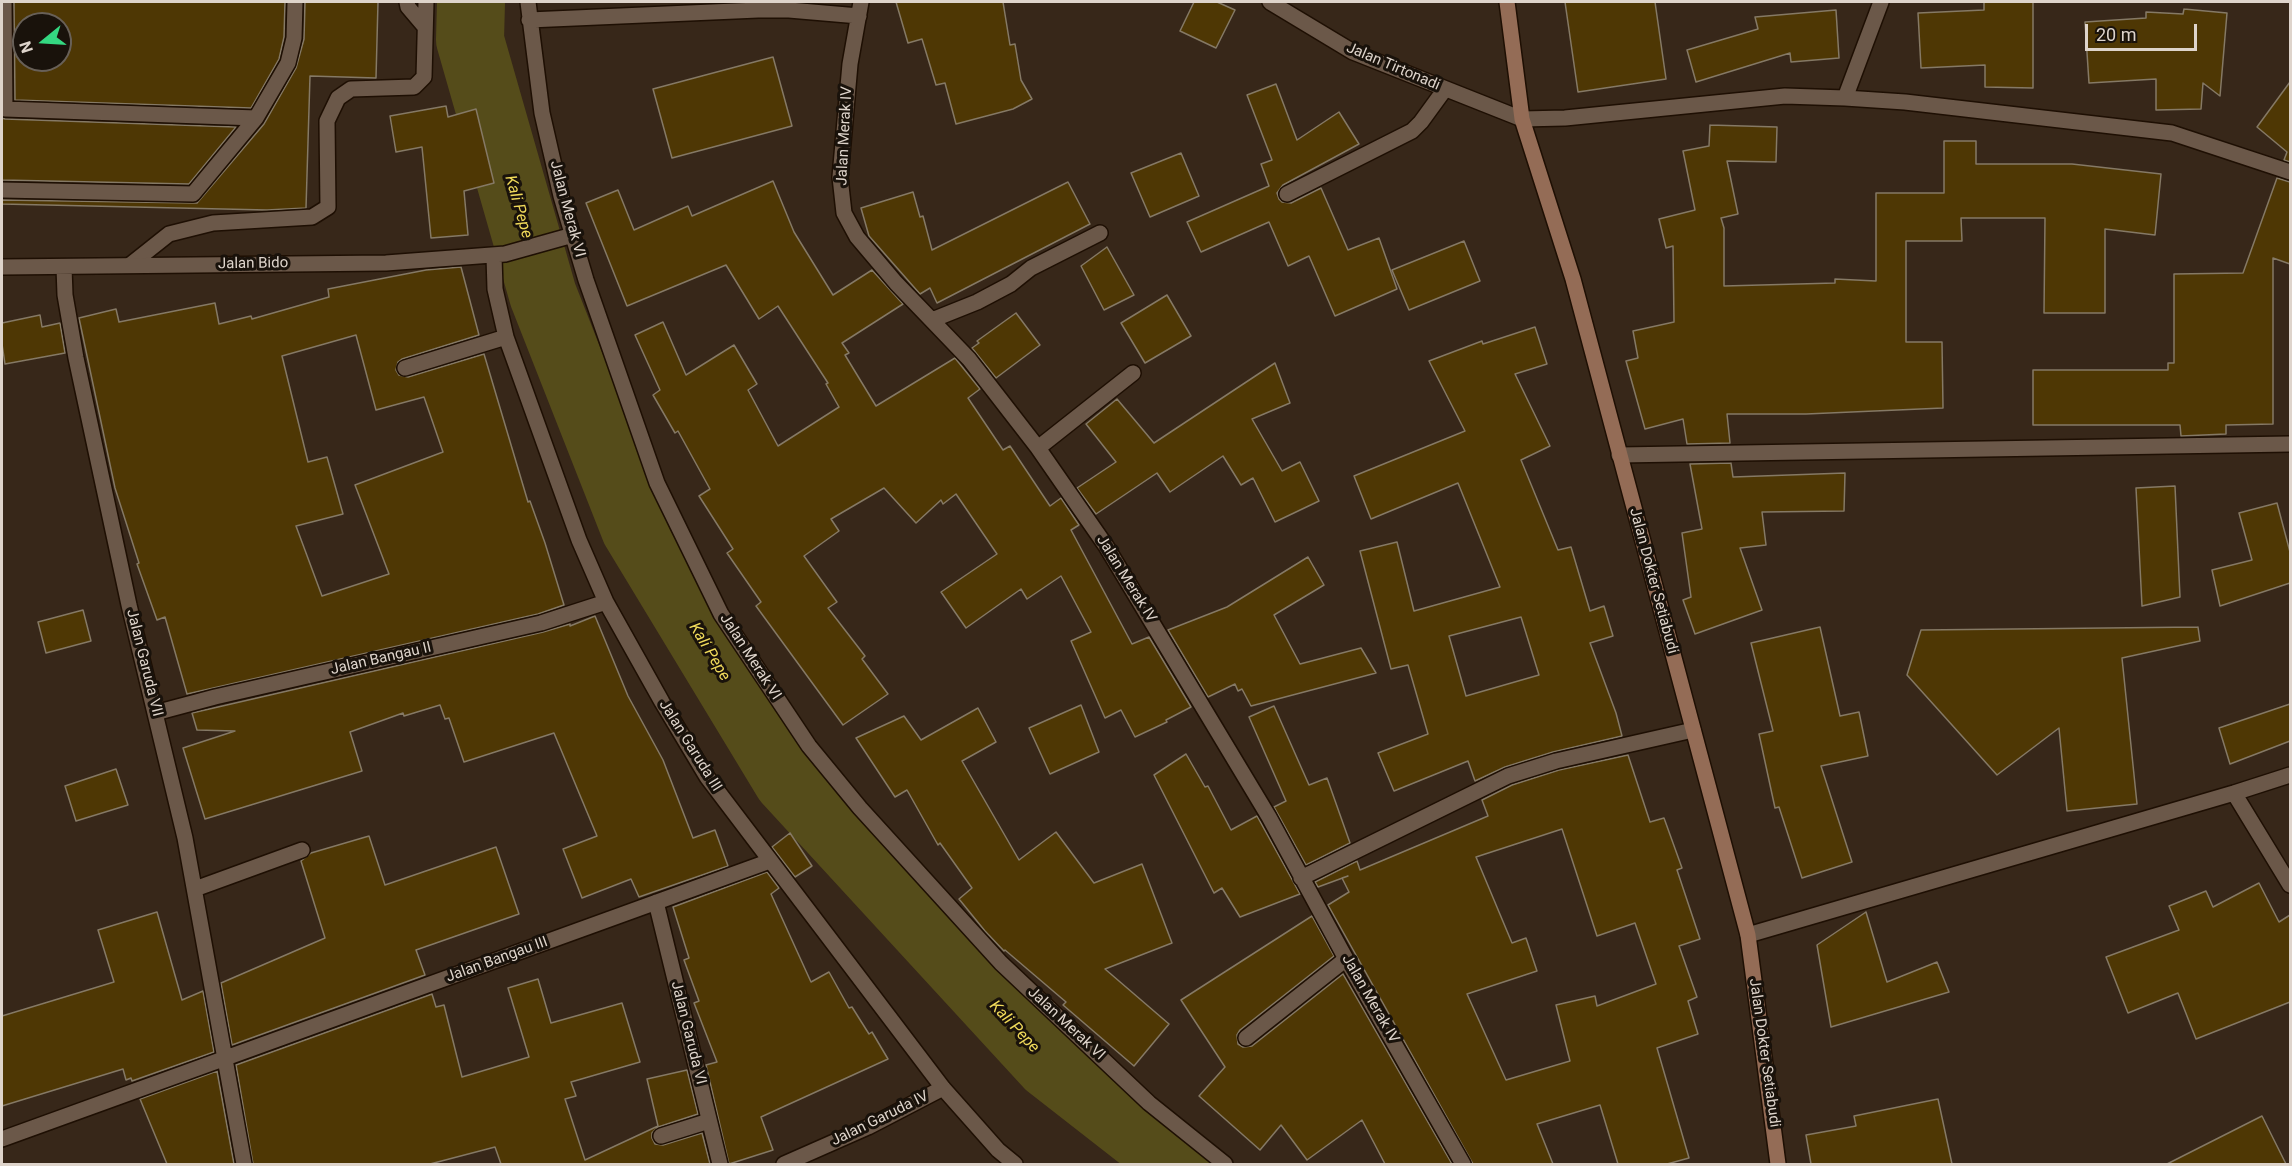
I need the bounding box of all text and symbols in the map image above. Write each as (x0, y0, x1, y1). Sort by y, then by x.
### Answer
north arrow (12, 12, 72, 72)
scale bar (2088, 12, 2200, 50)
text: 20 m (2096, 24, 2136, 45)
text: N (16, 39, 37, 55)
street label: Jalan Tirtonadi (1343, 39, 1443, 95)
street label: Jalan Merak IV (833, 86, 857, 186)
street label: Jalan Merak VI (545, 159, 589, 259)
water label: Kali Pepe (500, 173, 536, 241)
street label: Jalan Bido (218, 254, 288, 274)
street label: Jalan Dokter Setiabudi (1625, 506, 1681, 656)
street label: Jalan Merak IV (1092, 532, 1160, 626)
street label: Jalan Garuda VII (122, 607, 166, 719)
street label: Jalan Merak VI (715, 611, 785, 703)
water label: Kali Pepe (684, 619, 734, 685)
street label: Jalan Bangau II (329, 639, 433, 679)
street label: Jalan Garuda III (655, 697, 725, 795)
street label: Jalan Bangau III (444, 933, 550, 987)
street label: Jalan Merak IV (1337, 952, 1403, 1046)
street label: Jalan Dokter Setiabudi (1745, 977, 1783, 1129)
street label: Jalan Garuda VI (666, 979, 710, 1087)
street label: Jalan Merak VI (1024, 984, 1108, 1064)
water label: Kali Pepe (985, 997, 1043, 1057)
street label: Jalan Garuda IV (828, 1088, 932, 1150)

